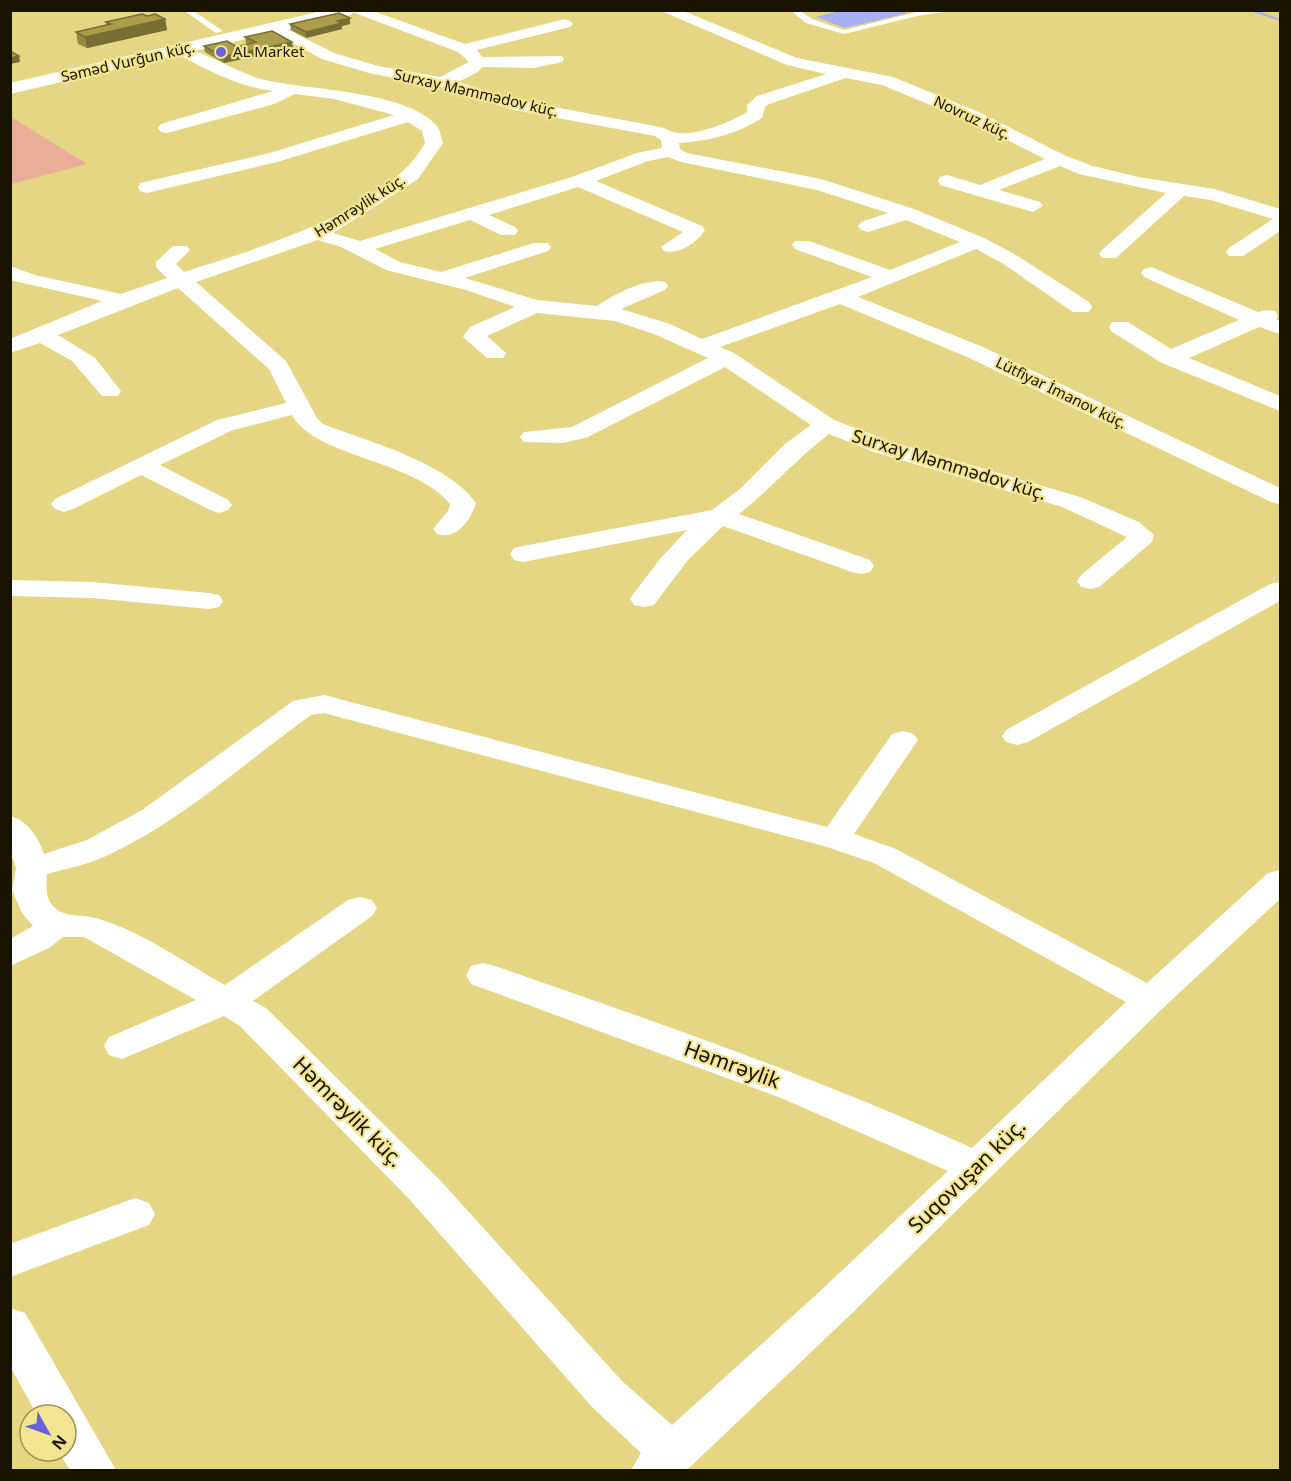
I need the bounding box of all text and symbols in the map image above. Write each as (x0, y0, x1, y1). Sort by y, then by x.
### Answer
street label: Səməd Vurğun küç. (59, 36, 197, 86)
place label: AL Market (233, 41, 305, 61)
marker: AL Market (214, 45, 228, 59)
street label: Surxay Məmmədov küç. (392, 63, 560, 121)
street label: Novruz küç. (931, 91, 1014, 144)
street label: Həmrəylik küç. (310, 169, 409, 241)
street label: Lütfiyar İmanov küç. (993, 352, 1130, 433)
street label: Surxay Məmmədov küç. (849, 423, 1049, 505)
street label: Həmrəylik (680, 1034, 785, 1095)
street label: Həmrəylik küç. (287, 1050, 410, 1173)
street label: Suqovuşan küç. (901, 1112, 1031, 1239)
north arrow (18, 1403, 78, 1463)
text: N (47, 1431, 72, 1455)

